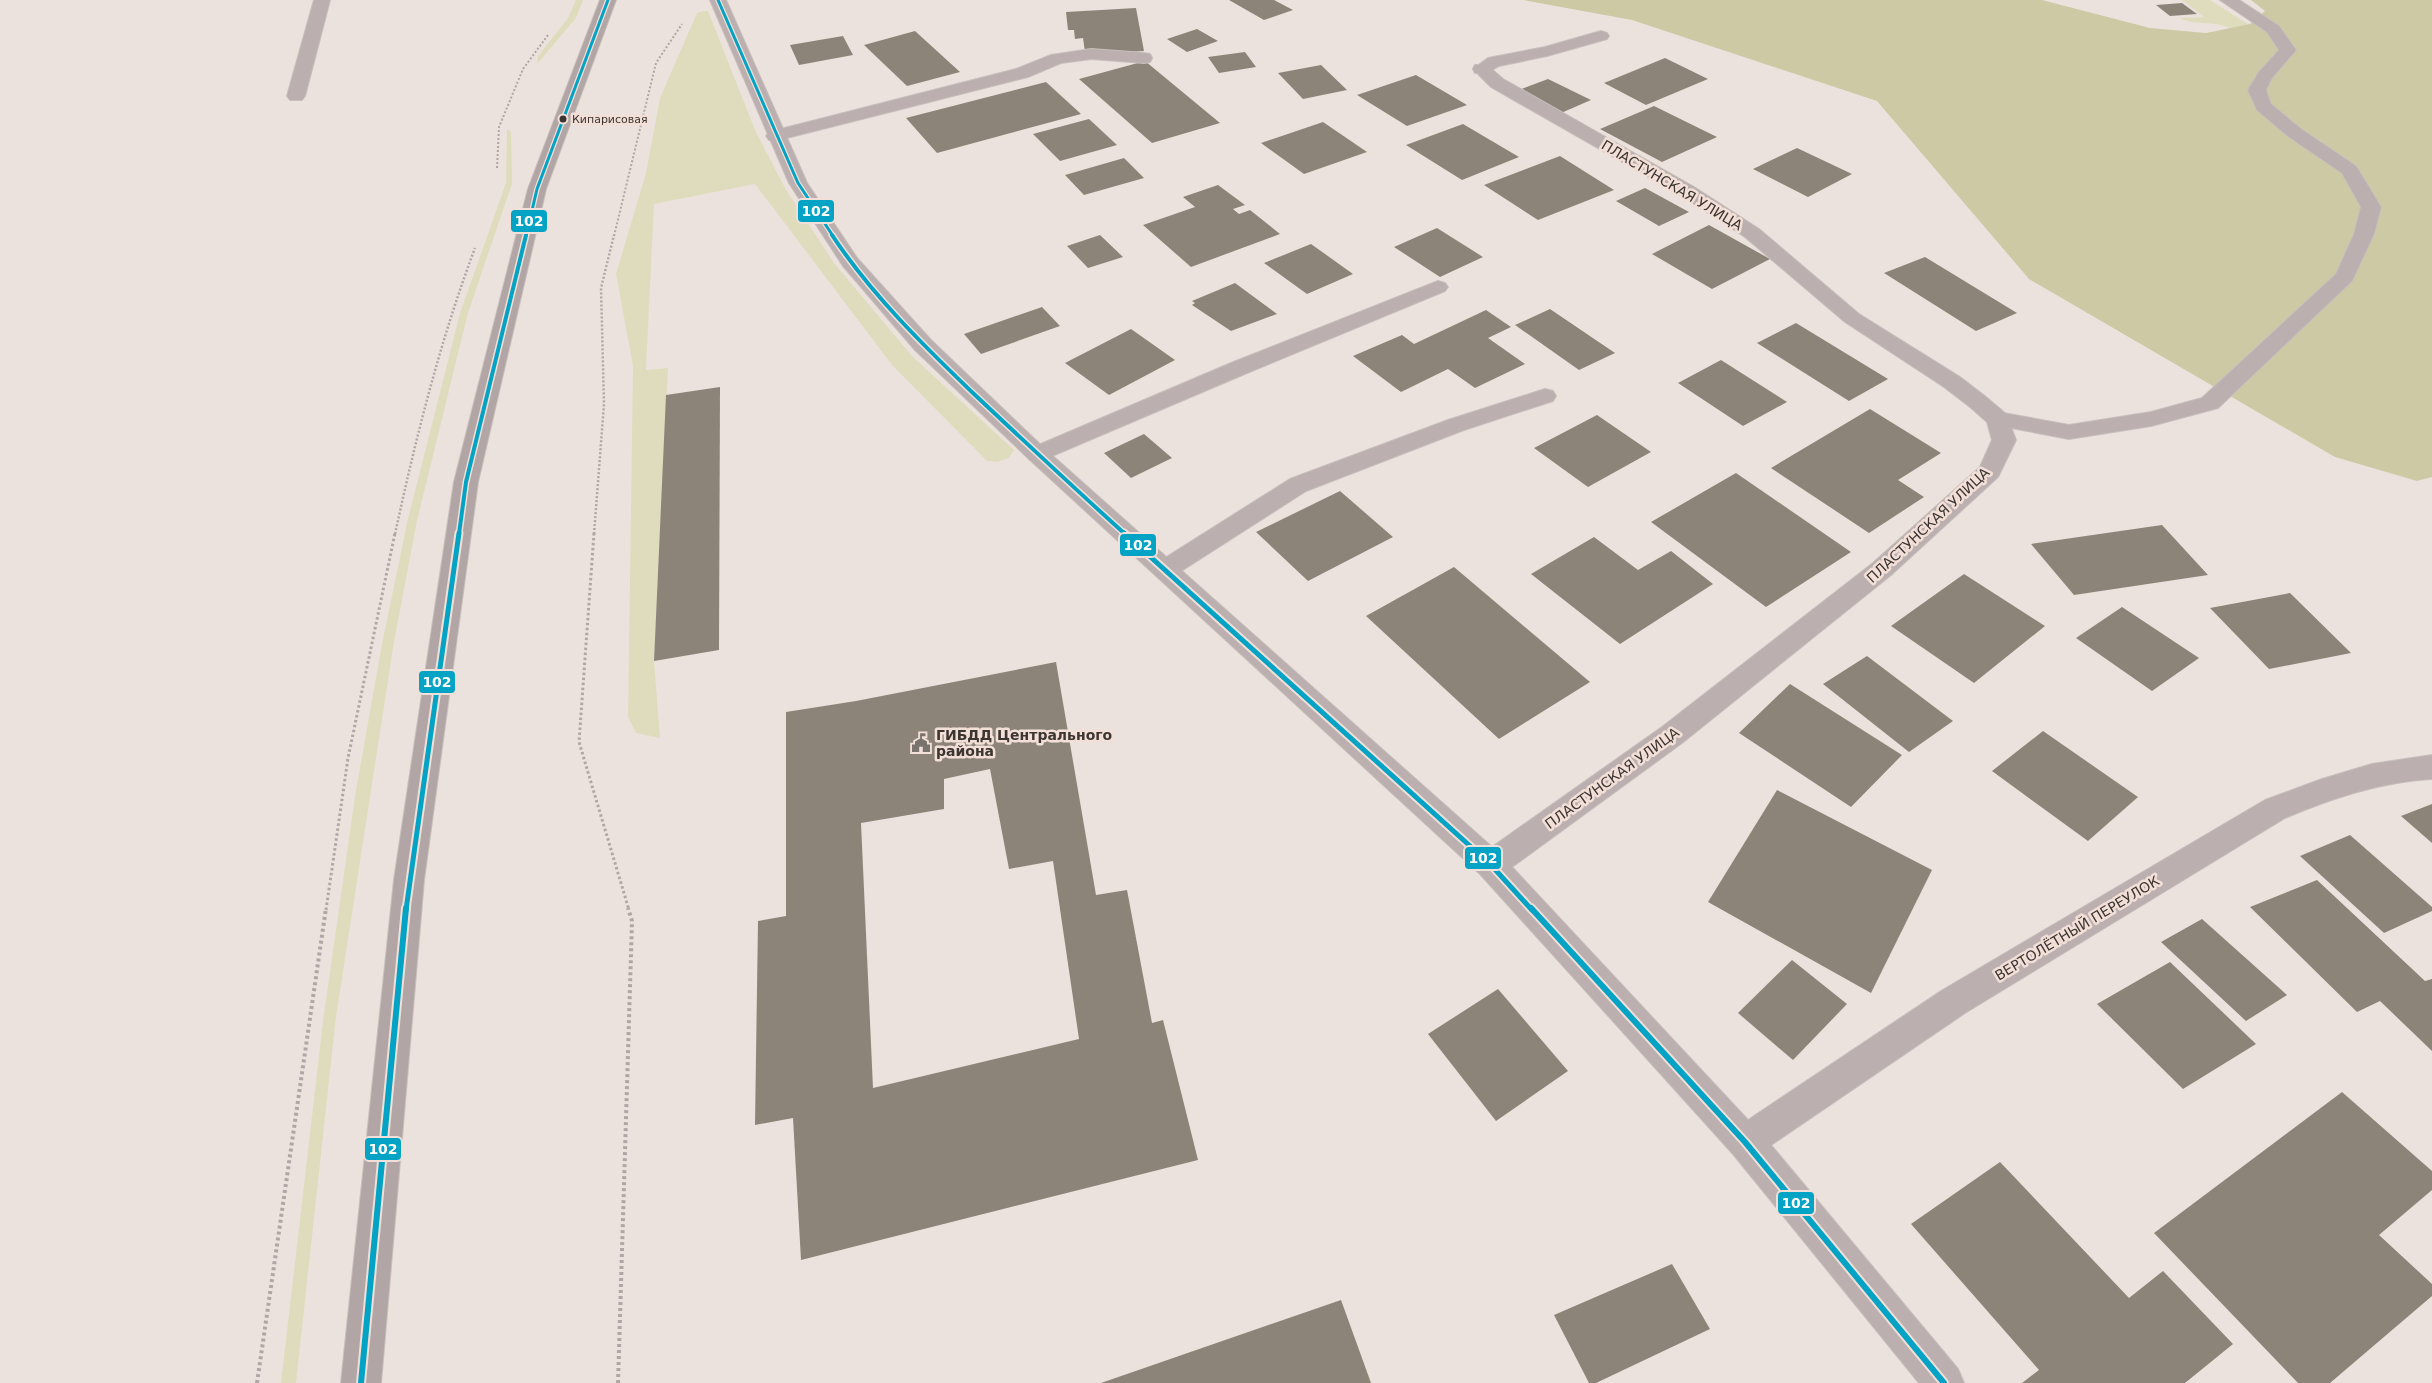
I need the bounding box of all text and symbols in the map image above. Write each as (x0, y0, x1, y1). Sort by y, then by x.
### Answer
place label: Кипарисовая (572, 113, 648, 126)
marker: Кипарисовая (558, 114, 568, 124)
street label: ПЛАСТУНСКАЯ УЛИЦА (1599, 137, 1746, 234)
line badge: 102 (797, 199, 835, 223)
text: 102 (801, 203, 831, 219)
line badge: 102 (510, 209, 548, 233)
text: 102 (514, 213, 544, 229)
street label: ПЛАСТУНСКАЯ УЛИЦА (1863, 464, 1993, 586)
line badge: 102 (1119, 533, 1157, 557)
text: 102 (1123, 537, 1153, 553)
line badge: 102 (418, 670, 456, 694)
text: 102 (422, 674, 452, 690)
street label: ПЛАСТУНСКАЯ УЛИЦА (1542, 724, 1682, 832)
place label: ГИБДД Центрального района (936, 727, 1113, 759)
public building icon: ГИБДД Центрального района (910, 732, 932, 754)
line badge: 102 (1464, 846, 1502, 870)
text: 102 (1468, 850, 1498, 866)
street label: ВЕРТОЛЁТНЫЙ ПЕРЕУЛОК (1991, 872, 2162, 983)
line badge: 102 (364, 1137, 402, 1161)
text: 102 (368, 1141, 398, 1157)
line badge: 102 (1777, 1191, 1815, 1215)
text: 102 (1781, 1195, 1811, 1211)

